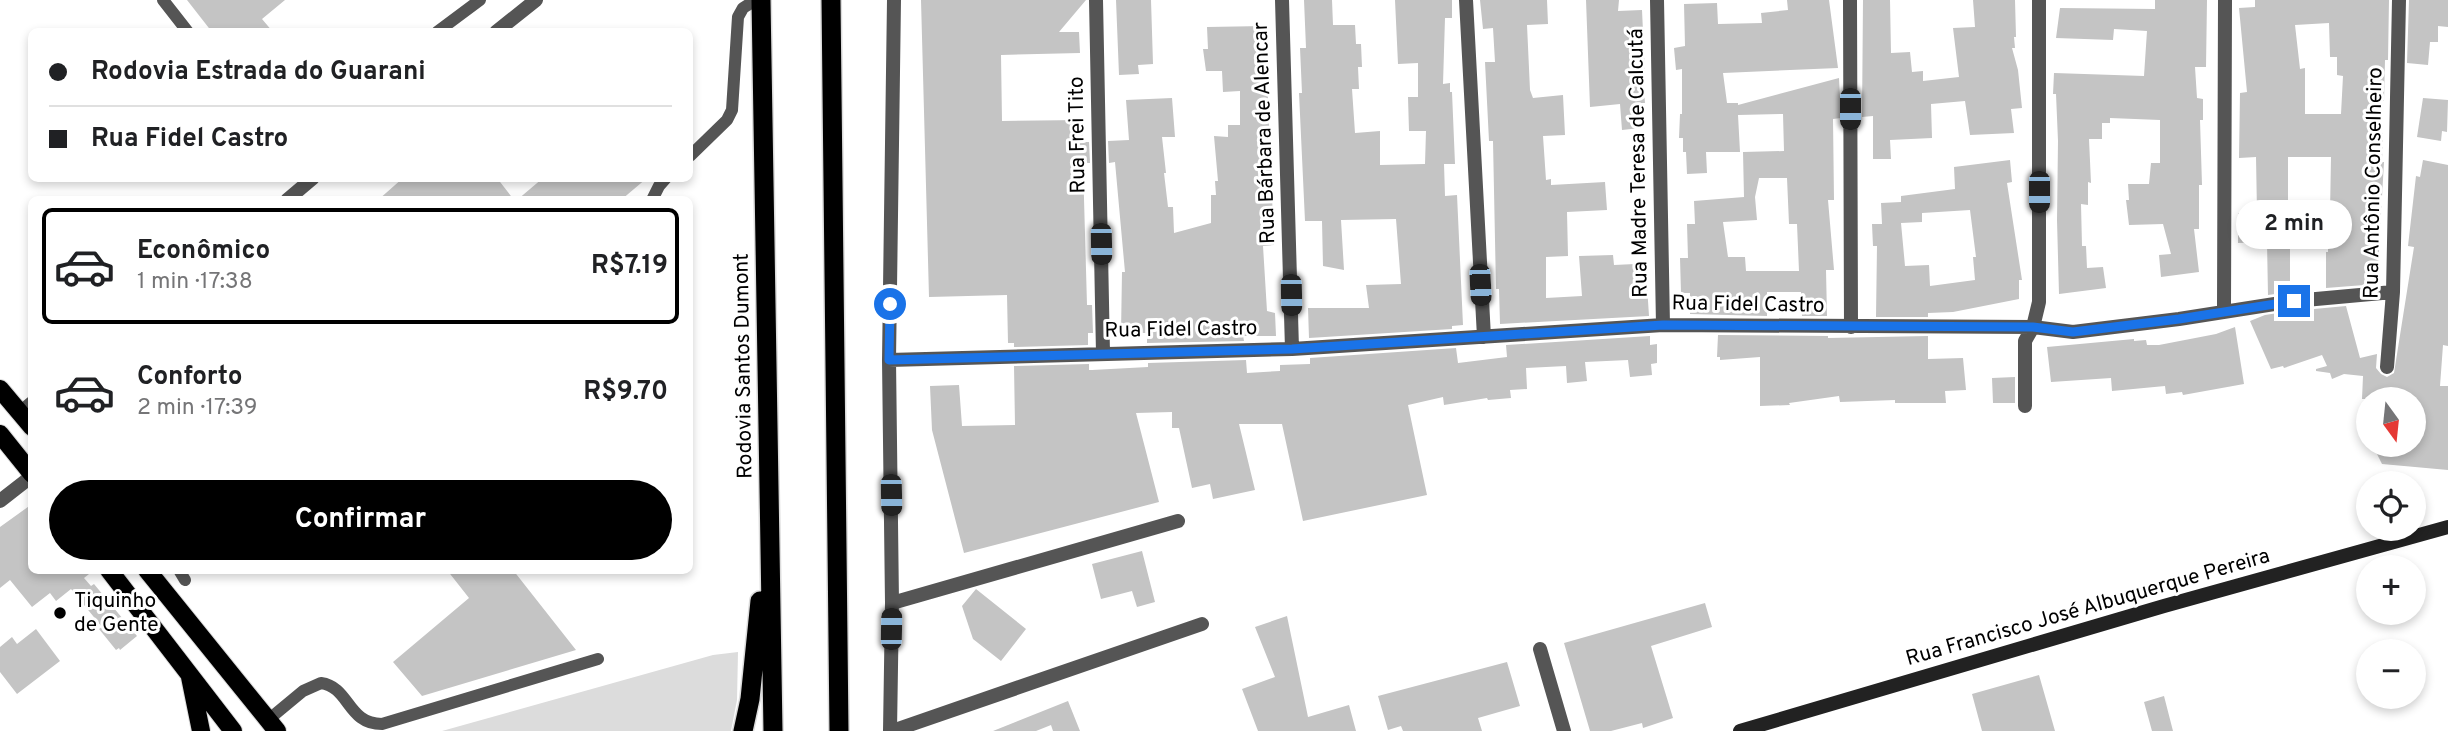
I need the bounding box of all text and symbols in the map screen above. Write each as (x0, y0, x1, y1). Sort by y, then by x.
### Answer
street label: Rua Bárbara de Alencar (1248, 22, 1282, 244)
street label: Rua Madre Teresa de Calcutá (1623, 28, 1655, 298)
text: Rodovia Estrada do Guarani (91, 56, 426, 89)
street label: Rua Antônio Conselheiro (2358, 67, 2390, 299)
street label: Rua Frei Tito (1063, 76, 1093, 194)
car (1840, 88, 1861, 130)
text: Rua Fidel Castro (91, 123, 288, 156)
car (2029, 171, 2050, 213)
callout: 2 min (2236, 200, 2352, 248)
text: 2 min (2264, 210, 2324, 239)
car (1091, 223, 1112, 265)
icon: car (53, 235, 116, 298)
text: Econômico (137, 235, 270, 268)
text: R$7.19 (591, 250, 668, 283)
street label: Rodovia Santos Dumont (729, 253, 759, 479)
car (1469, 263, 1492, 307)
text: 1 min · 17:38 (137, 268, 253, 297)
car (1281, 274, 1302, 316)
route end (2278, 285, 2310, 317)
route start (874, 288, 906, 320)
street label: Rua Fidel Castro (1671, 290, 1825, 320)
street label: Rua Fidel Castro (1104, 315, 1258, 345)
icon: car (53, 361, 116, 424)
text: Conforto (137, 361, 243, 394)
text: R$9.70 (583, 376, 668, 409)
north arrow (2356, 387, 2426, 457)
map controls (2356, 387, 2426, 709)
text: 2 min · 17:39 (137, 394, 257, 423)
button: locate (2356, 471, 2426, 541)
car (881, 474, 902, 516)
button: Confirmar (49, 480, 672, 560)
street label: Rua Francisco José Albuquerque Pereira (1903, 543, 2273, 673)
button: + (2356, 555, 2426, 625)
place label: Tiquinho de Gente (74, 588, 159, 639)
marker: Tiquinho de Gente (52, 605, 68, 621)
car (881, 608, 902, 650)
button: − (2356, 639, 2426, 709)

